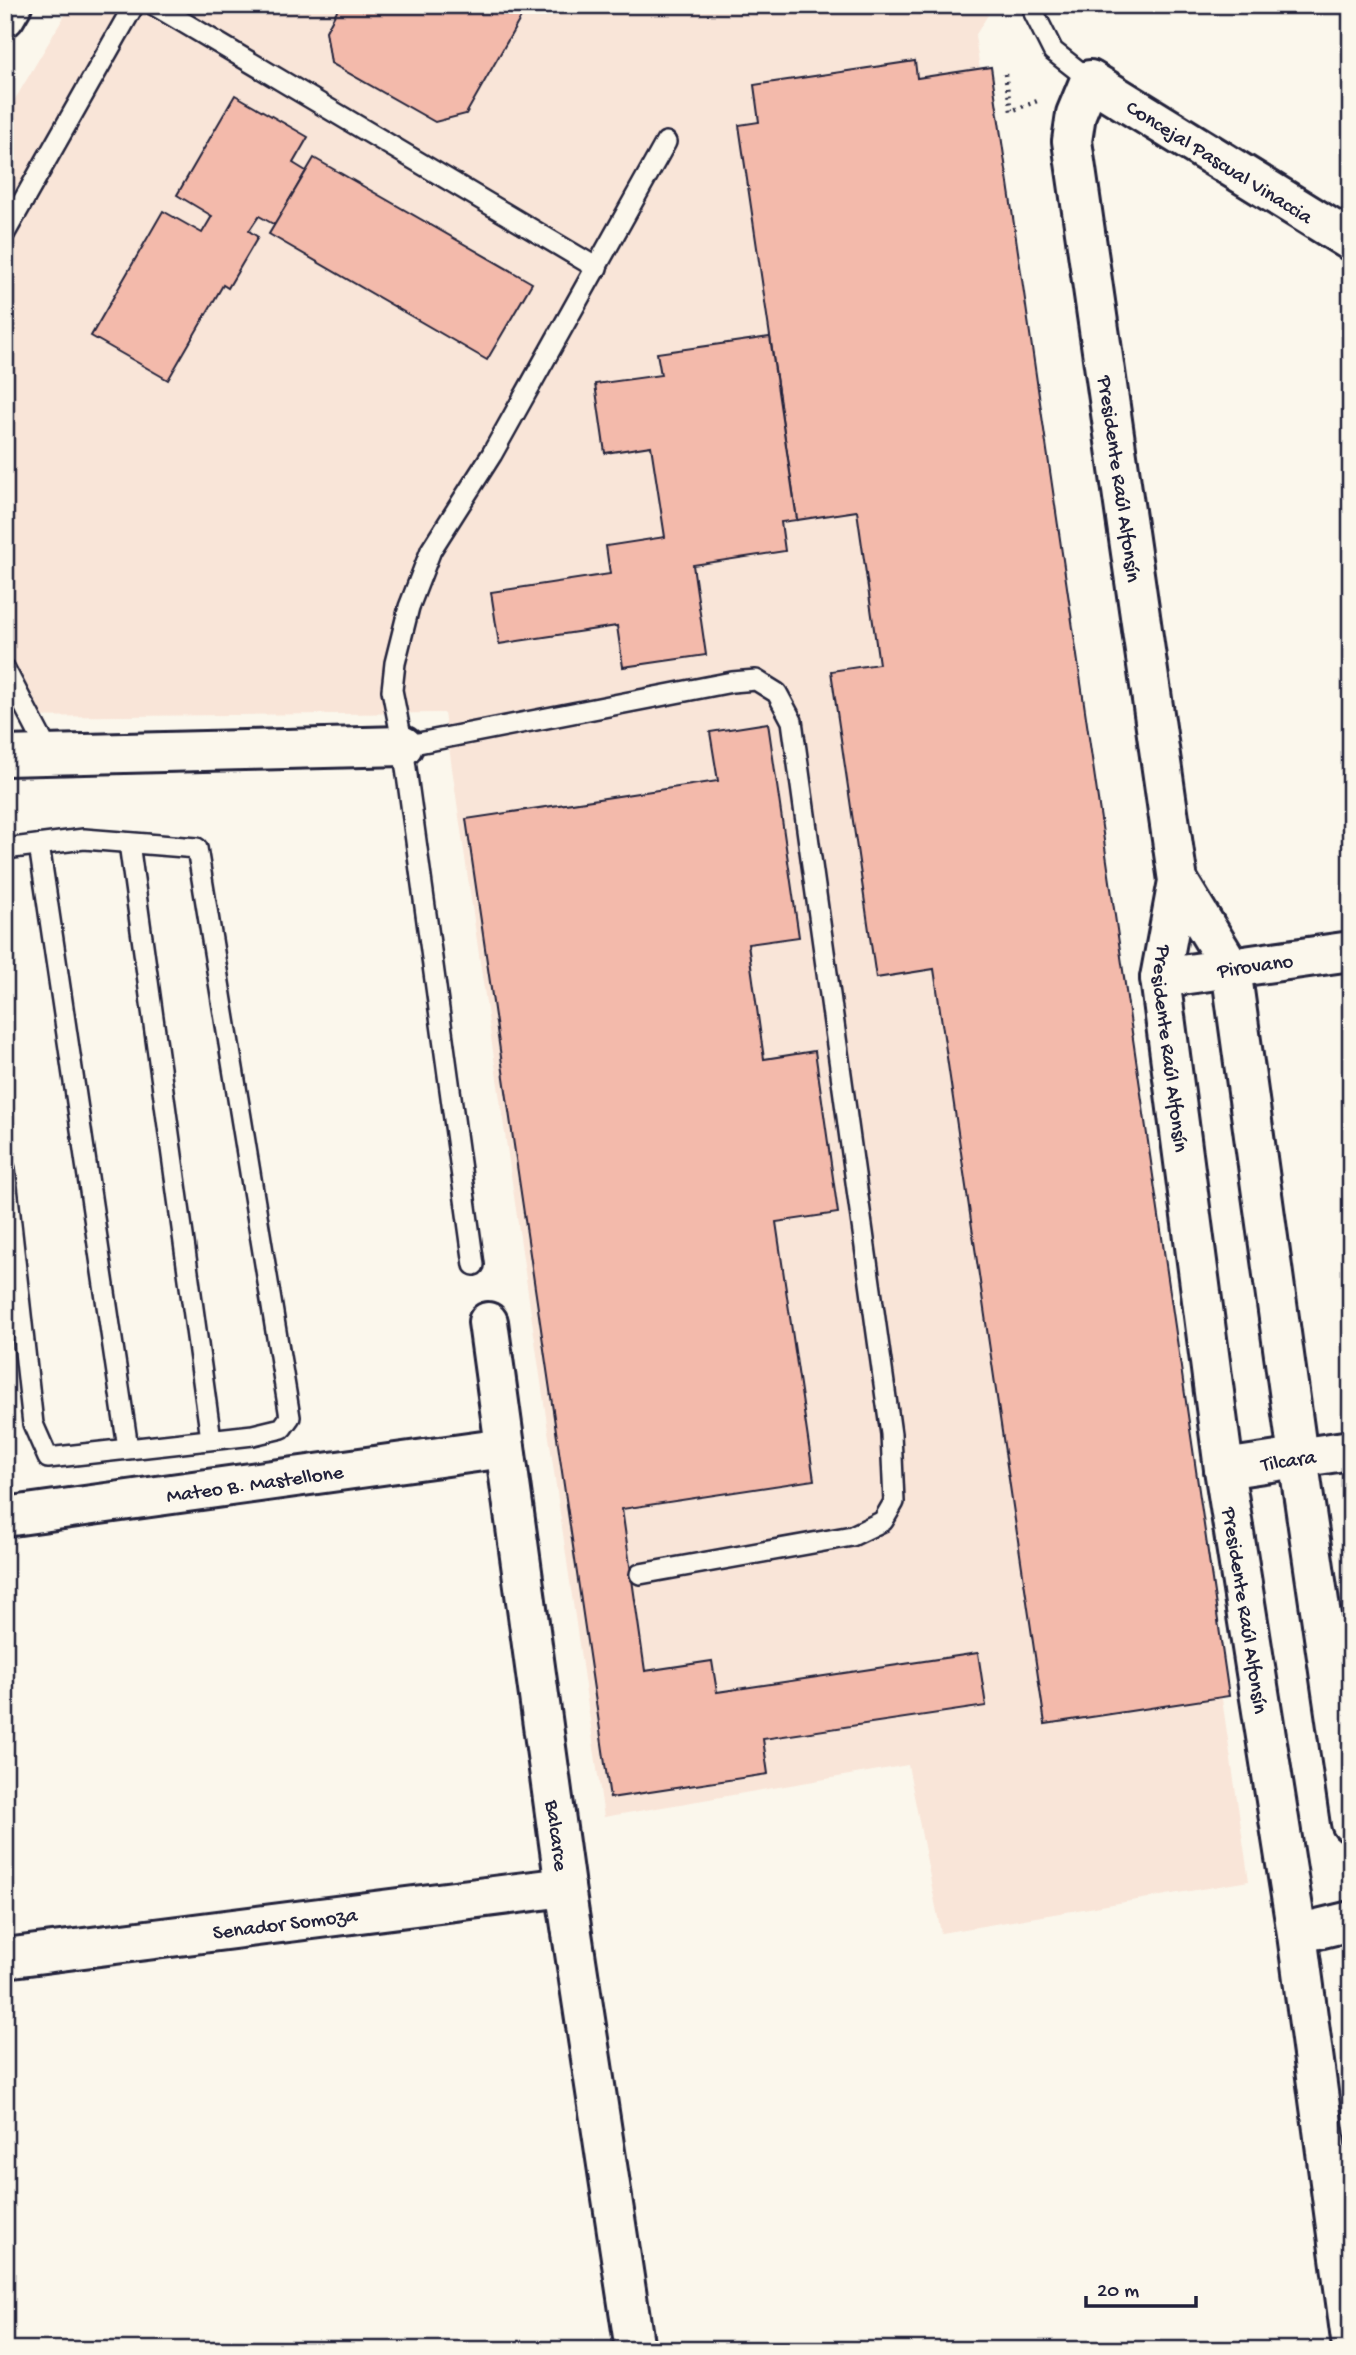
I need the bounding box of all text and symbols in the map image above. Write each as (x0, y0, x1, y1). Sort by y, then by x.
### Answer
street label: Concejal Pascual Vinaccia (1120, 96, 1317, 232)
street label: Presidente Raúl Alfonsín (1090, 373, 1144, 584)
street label: Presidente Raúl Alfonsín (1144, 941, 1192, 1154)
street label: Pirovano (1215, 950, 1295, 986)
street label: Tilcara (1259, 1446, 1319, 1479)
street label: Mateo B. Mastellone (165, 1461, 346, 1511)
street label: Presidente Raúl Alfonsín (1214, 1505, 1271, 1716)
street label: Balcarce (537, 1798, 572, 1874)
street label: Senador Somoza (212, 1904, 360, 1948)
scale bar (1086, 2264, 1197, 2308)
text: 20 m (1097, 2280, 1139, 2305)

